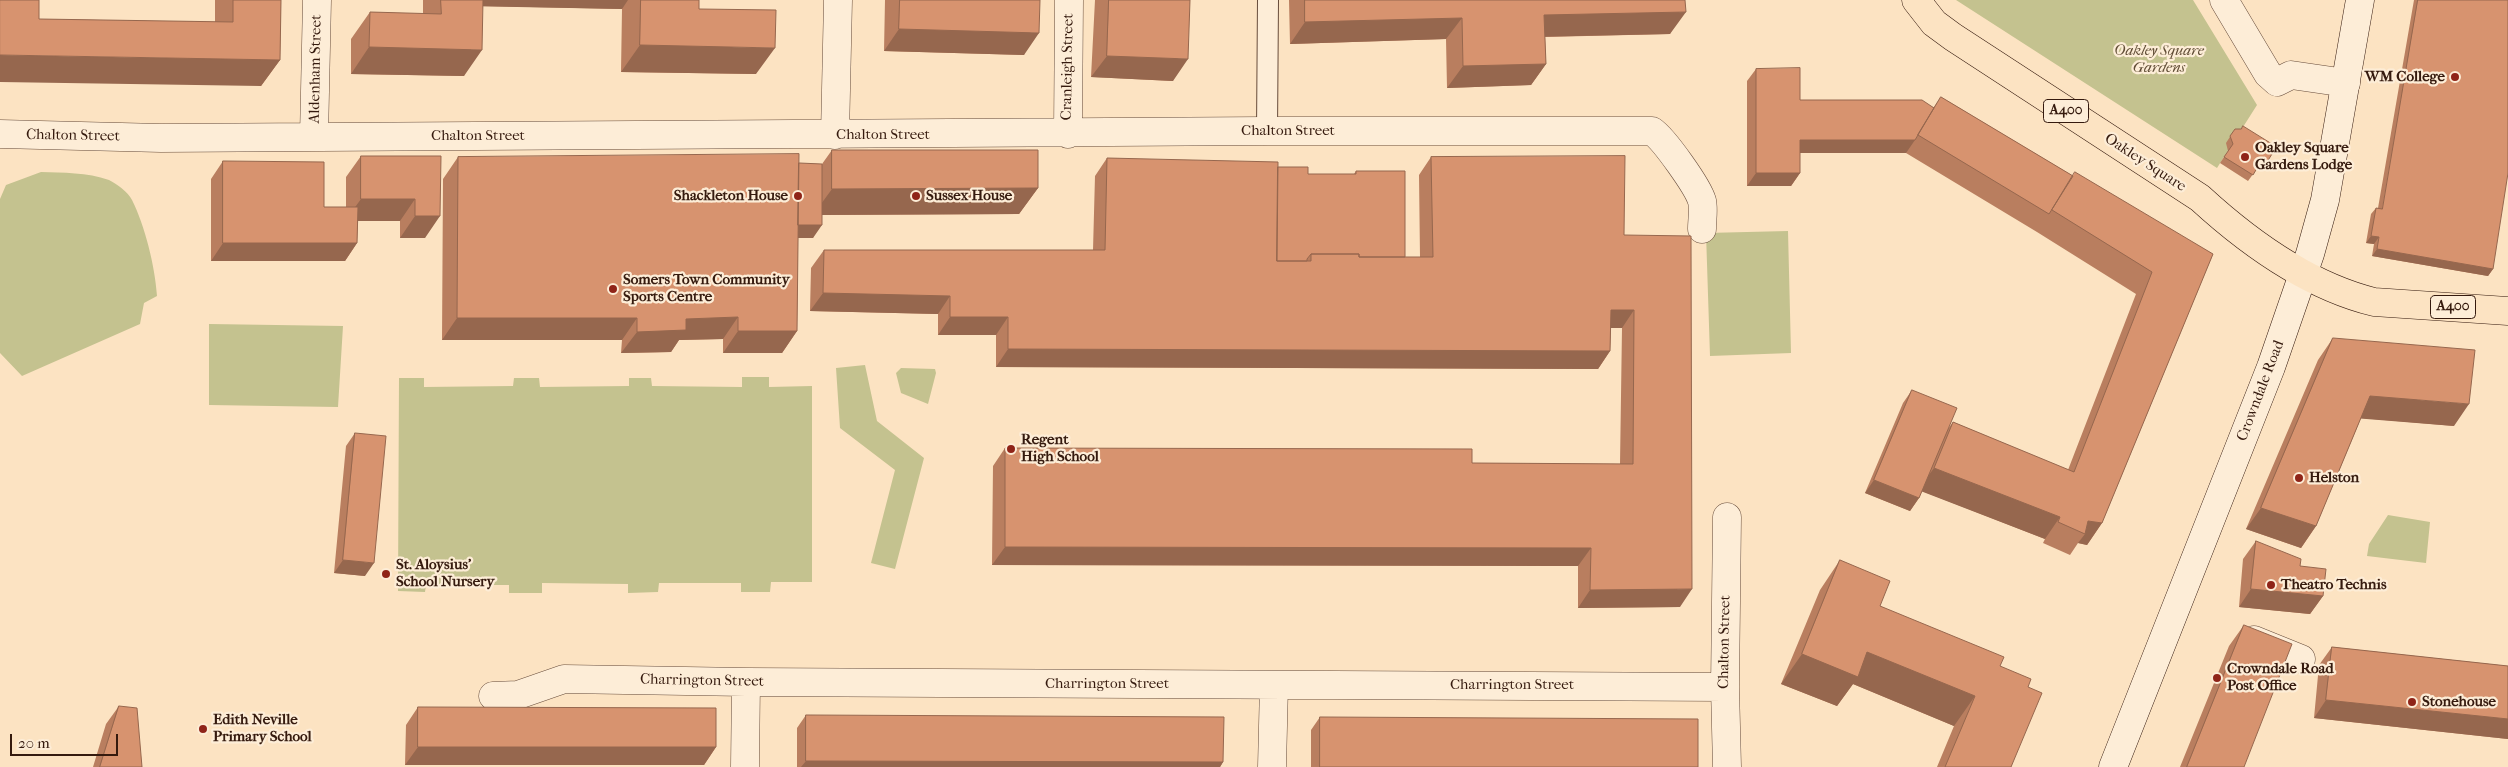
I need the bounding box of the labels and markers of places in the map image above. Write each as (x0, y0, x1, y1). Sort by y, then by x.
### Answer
place label: WM College (2365, 68, 2445, 86)
marker: WM College (2449, 71, 2461, 83)
place label: Oakley Square Gardens Lodge (2255, 139, 2352, 174)
marker: Oakley Square Gardens Lodge (2239, 151, 2251, 163)
place label: Shackleton House (674, 187, 788, 205)
place label: Sussex House (926, 187, 1012, 205)
marker: Shackleton House (792, 190, 804, 202)
marker: Sussex House (910, 190, 922, 202)
place label: Somers Town Community Sports Centre (623, 271, 790, 306)
marker: Somers Town Community Sports Centre (607, 283, 619, 295)
place label: Regent High School (1021, 431, 1099, 466)
marker: Regent High School (1005, 443, 1017, 455)
place label: Helston (2309, 469, 2359, 487)
marker: Helston (2293, 472, 2305, 484)
place label: St. Aloysius' School Nursery (396, 556, 494, 591)
marker: St. Aloysius' School Nursery (380, 568, 392, 580)
place label: Theatro Technis (2281, 576, 2387, 594)
marker: Theatro Technis (2265, 579, 2277, 591)
place label: Crowndale Road Post Office (2227, 660, 2334, 695)
marker: Crowndale Road Post Office (2211, 672, 2223, 684)
place label: Stonehouse (2422, 693, 2496, 711)
marker: Stonehouse (2406, 696, 2418, 708)
place label: Edith Neville Primary School (213, 711, 312, 746)
marker: Edith Neville Primary School (197, 723, 209, 735)

